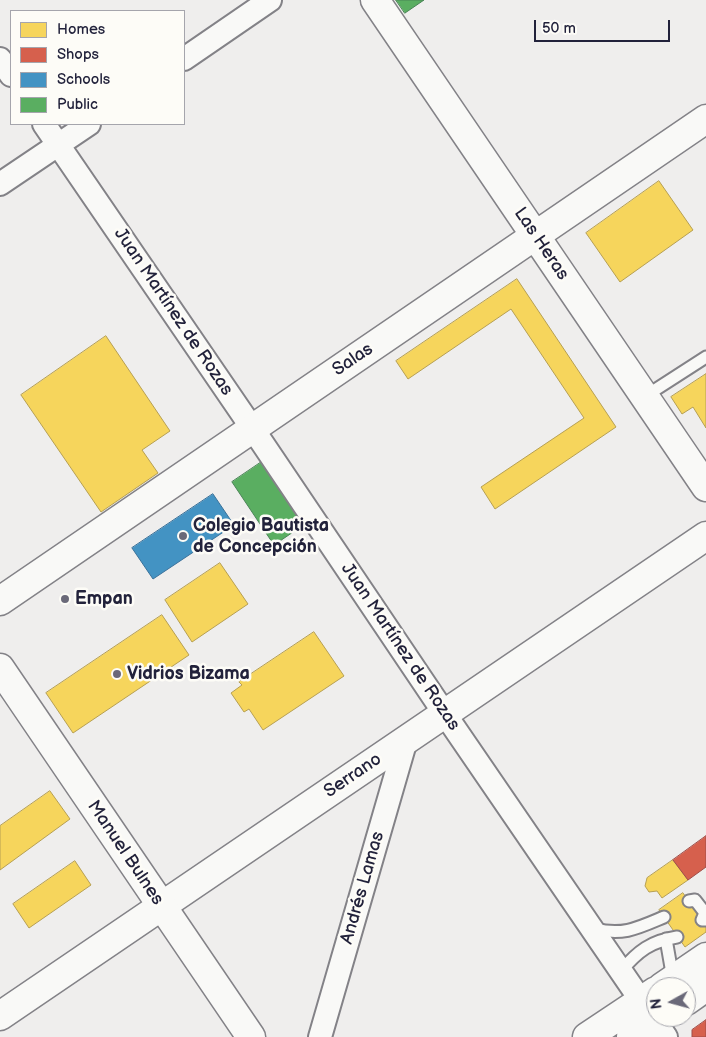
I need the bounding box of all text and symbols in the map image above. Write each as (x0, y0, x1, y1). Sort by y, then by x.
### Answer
legend (10, 10, 185, 125)
scale bar (536, 10, 672, 42)
text: 50 m (542, 19, 576, 38)
text: Homes (57, 20, 105, 39)
text: Shops (57, 45, 99, 64)
text: Schools (57, 70, 110, 89)
text: Public (57, 95, 98, 114)
street label: Las Heras (509, 204, 573, 284)
street label: Juan Martínez de Rozas (109, 224, 237, 400)
street label: Salas (329, 339, 377, 381)
place label: Colegio Bautista de Concepción (193, 515, 329, 558)
marker: Colegio Bautista de Concepción (177, 530, 189, 542)
street label: Juan Martínez de Rozas (336, 559, 464, 735)
place label: Empan (75, 588, 133, 610)
marker: Empan (59, 593, 71, 605)
place label: Vidrios Bizama (127, 663, 250, 685)
marker: Vidrios Bizama (111, 668, 123, 680)
street label: Serrano (320, 749, 386, 803)
street label: Manuel Bulnes (82, 797, 168, 909)
street label: Andrés Lamas (337, 829, 389, 947)
north arrow (646, 977, 696, 1027)
text: N (648, 998, 666, 1010)

